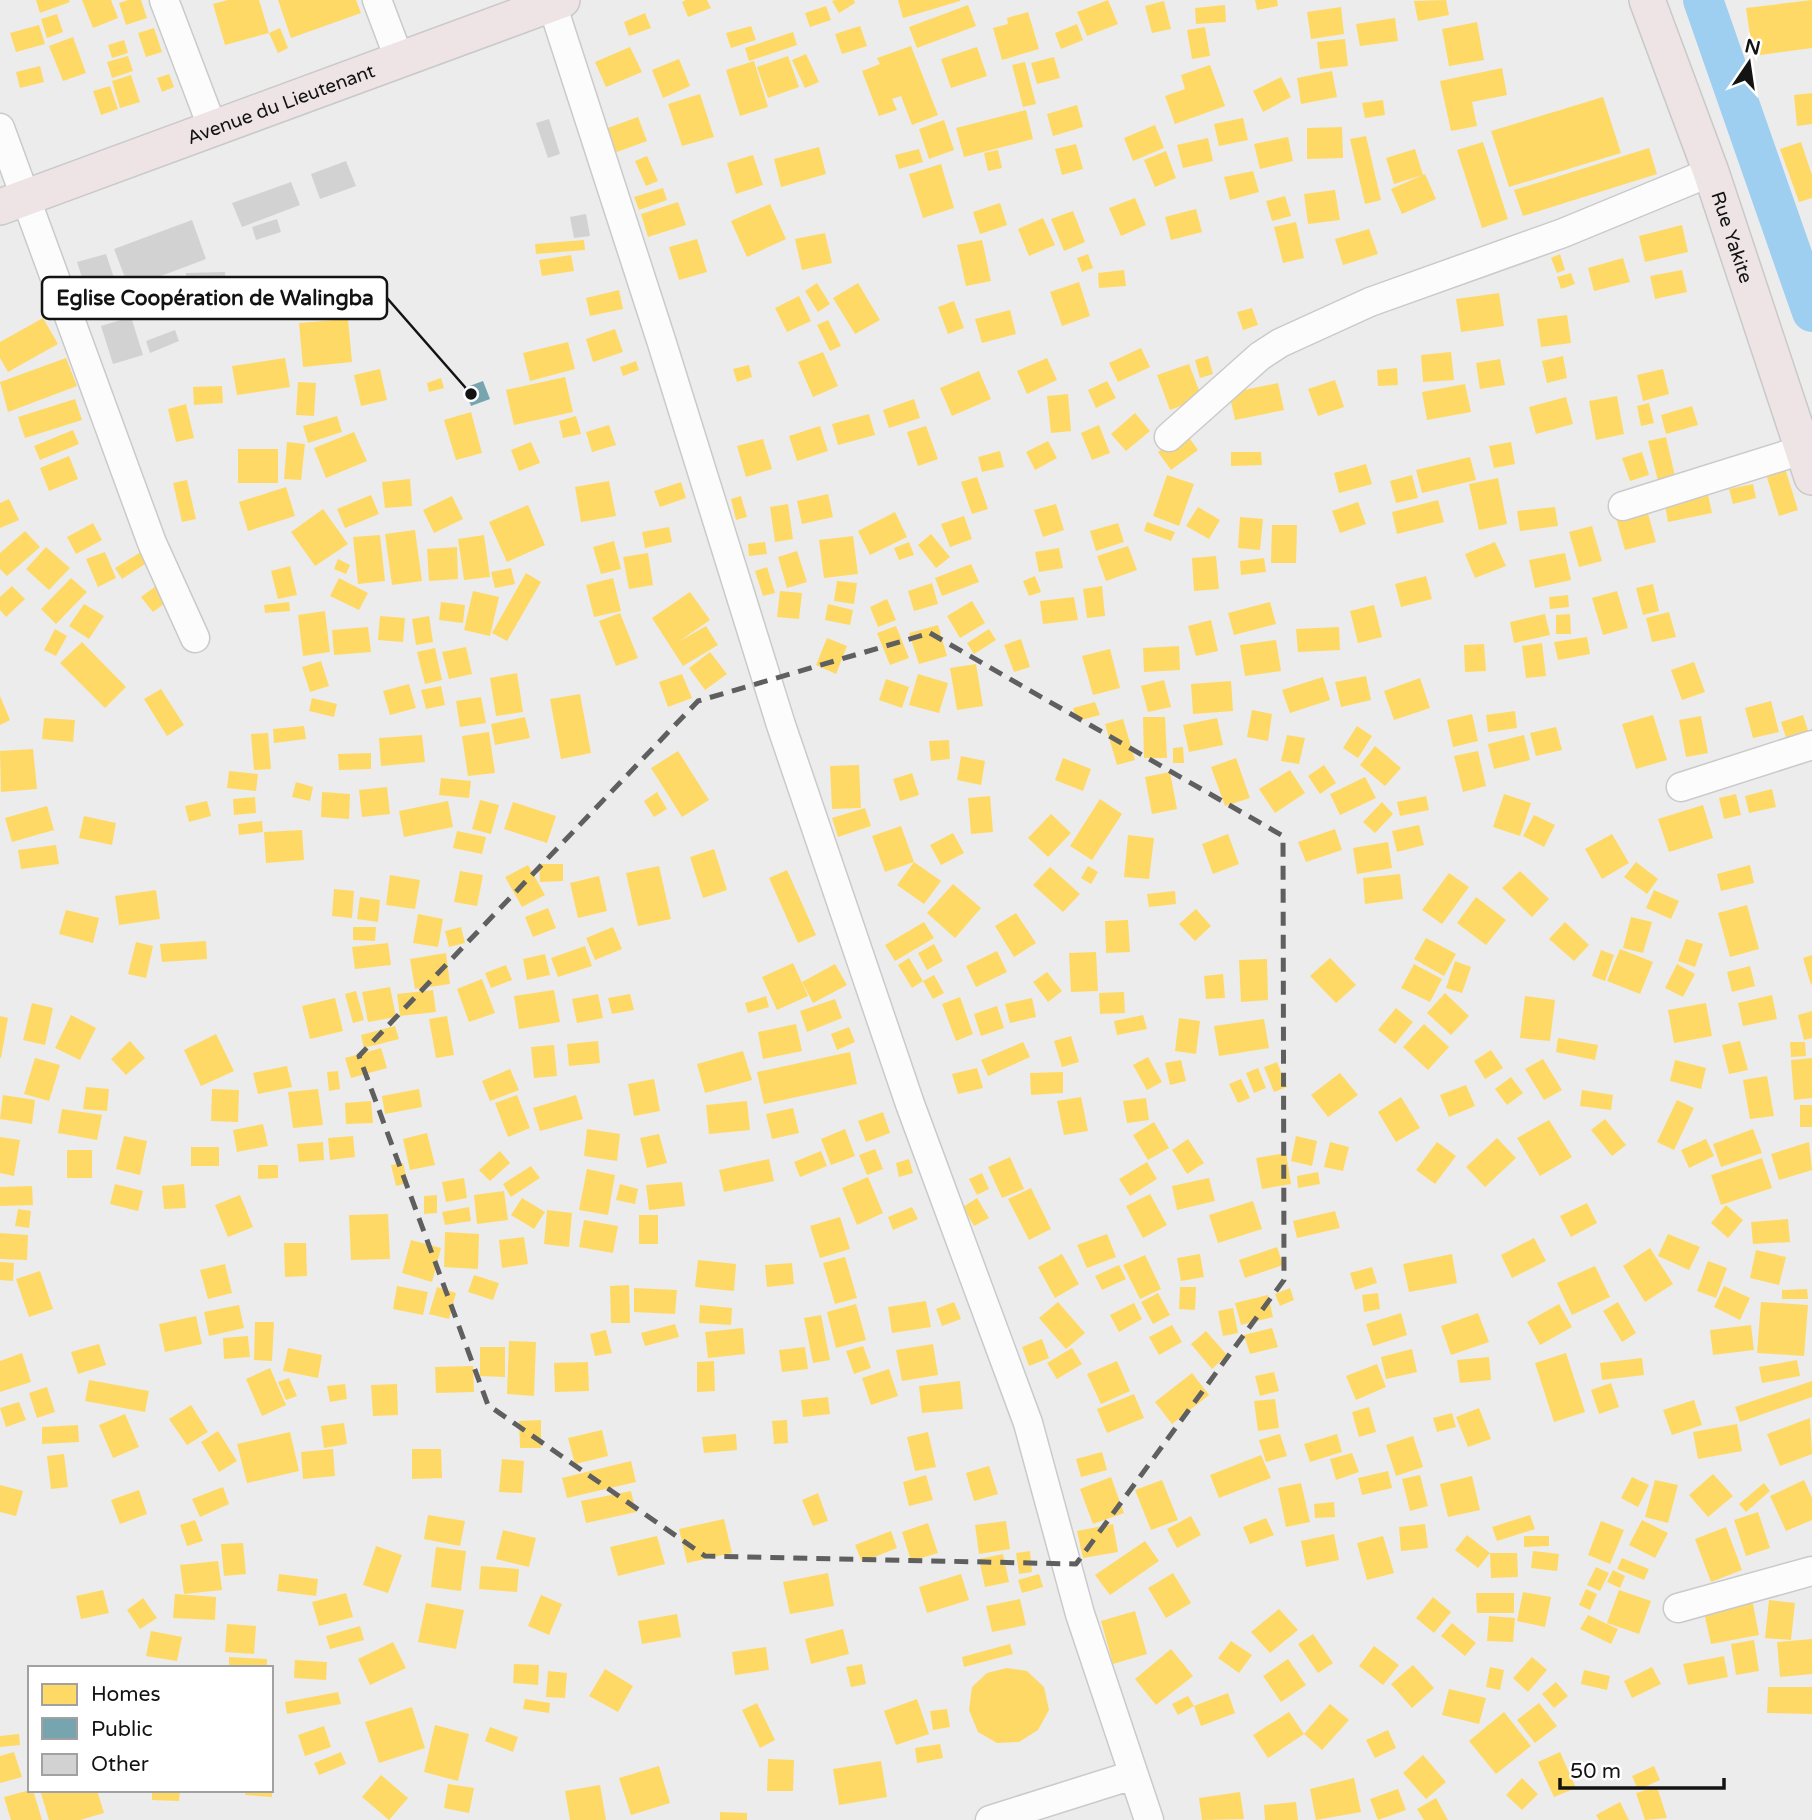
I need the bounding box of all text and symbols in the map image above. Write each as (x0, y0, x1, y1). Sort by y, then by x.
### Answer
north arrow (1714, 28, 1784, 98)
text: N (1743, 35, 1763, 60)
street label: Avenue du Lieutenant (184, 60, 378, 149)
street label: Rue Yakite (1706, 189, 1757, 286)
callout: Eglise Coopération de Walingba (42, 277, 387, 319)
text: Eglise Coopération de Walingba (56, 286, 374, 311)
legend (28, 1666, 273, 1792)
text: Homes (91, 1682, 161, 1707)
text: Public (91, 1717, 153, 1742)
scale bar (1560, 1746, 1724, 1790)
text: Other (91, 1752, 149, 1777)
text: 50 m (1570, 1759, 1621, 1784)

